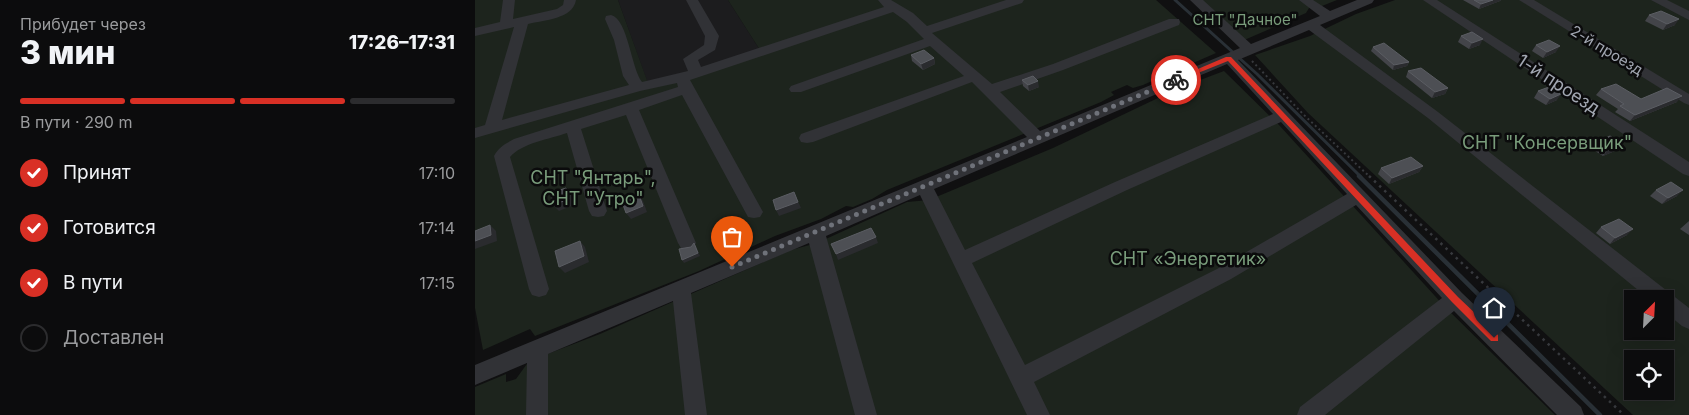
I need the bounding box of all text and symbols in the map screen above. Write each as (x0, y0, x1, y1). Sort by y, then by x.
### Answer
park label: СНТ "Дачное" (1192, 10, 1298, 29)
text: Прибудет через (20, 14, 146, 34)
street label: 2-й проезд (1567, 21, 1647, 79)
text: 17:26–17:31 (349, 31, 455, 54)
text: 3 мин (20, 33, 115, 72)
street label: 1-й проезд (1514, 49, 1604, 119)
courier (1151, 55, 1201, 105)
icon: bike (1162, 66, 1190, 94)
text: В пути · 290 m (20, 112, 132, 132)
park label: СНТ "Консервщик" (1462, 132, 1632, 153)
icon: check (20, 159, 48, 187)
text: Принят (63, 161, 131, 184)
text: 17:10 (419, 163, 455, 183)
park label: СНТ "Янтарь", СНТ "Утро" (530, 167, 656, 209)
icon: check (20, 214, 48, 242)
text: Готовится (63, 216, 156, 239)
pin (711, 216, 753, 267)
text: 17:14 (419, 218, 455, 238)
icon: bag (718, 223, 746, 251)
park label: СНТ «Энергетик» (1110, 248, 1266, 269)
icon: check (20, 269, 48, 297)
text: В пути (63, 271, 123, 294)
text: 17:15 (419, 273, 455, 293)
pin (1473, 287, 1515, 338)
north arrow (1624, 290, 1674, 340)
map controls (1624, 290, 1674, 400)
icon: home (1480, 294, 1508, 322)
text: Доставлен (63, 326, 164, 349)
button: locate (1624, 350, 1674, 400)

